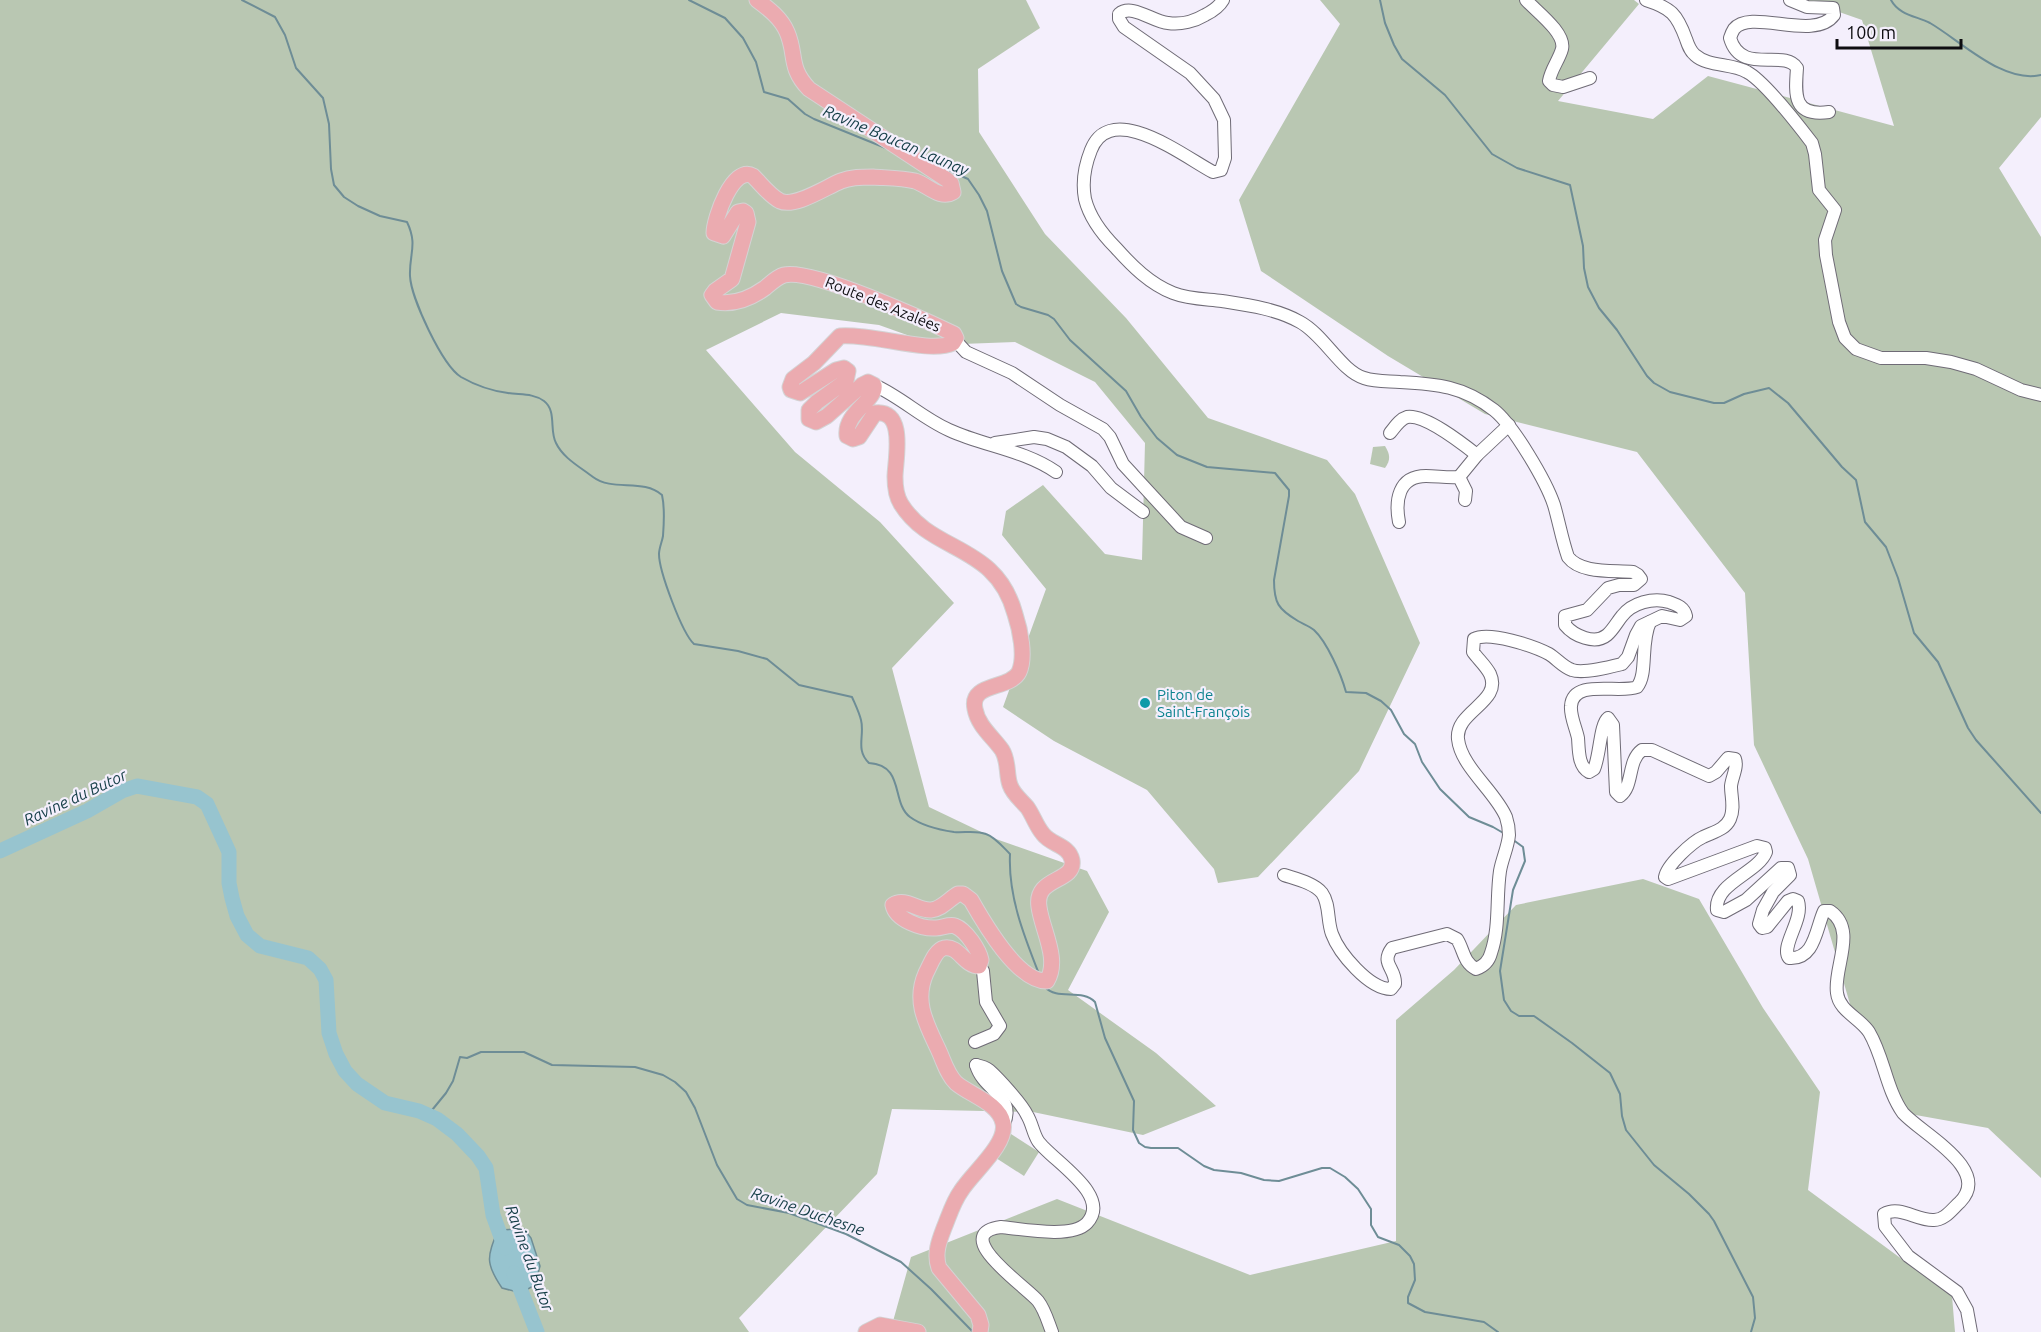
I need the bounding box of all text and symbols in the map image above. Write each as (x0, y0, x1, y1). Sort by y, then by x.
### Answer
scale bar (1837, 12, 1962, 50)
text: 100 m (1846, 22, 1896, 42)
water label: Ravine Boucan Launay (821, 101, 972, 179)
street label: Route des Azalées (823, 273, 943, 335)
place label: Piton de Saint-François (1157, 686, 1250, 720)
marker: Piton de Saint-François (1138, 696, 1152, 710)
water label: Ravine du Butor (21, 765, 130, 829)
water label: Ravine Duchesne (749, 1183, 867, 1239)
water label: Ravine du Butor (503, 1203, 558, 1314)

